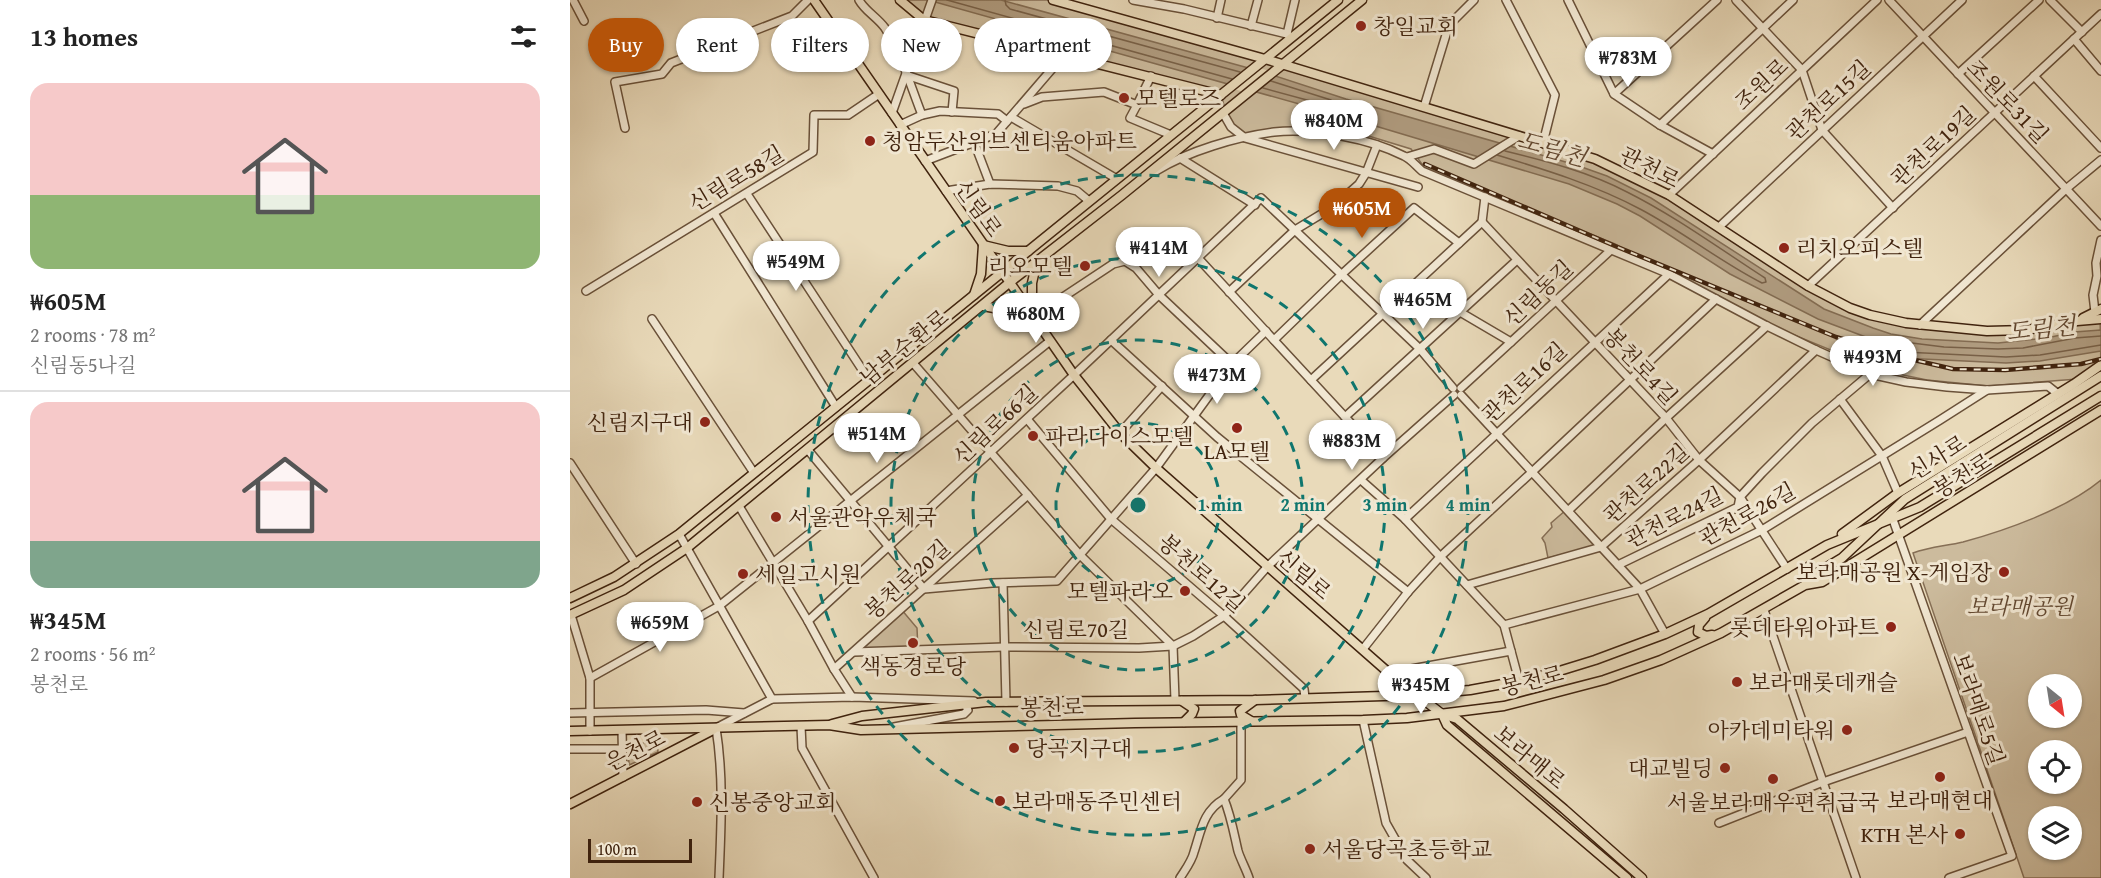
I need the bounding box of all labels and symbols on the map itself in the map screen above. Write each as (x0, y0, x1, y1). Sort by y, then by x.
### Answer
place label: 창일교회 (1373, 10, 1458, 42)
marker: 창일교회 (1354, 19, 1368, 33)
pin: ₩783M (1586, 37, 1670, 88)
street label: 조원로 (1727, 51, 1795, 117)
street label: 관천로15길 (1778, 52, 1878, 148)
street label: 조원로31길 (1960, 52, 2056, 150)
place label: 모텔로즈 (1136, 82, 1221, 114)
marker: 모텔로즈 (1117, 91, 1131, 105)
street label: 관천로19길 (1883, 98, 1983, 194)
pin: ₩840M (1292, 100, 1376, 151)
water label: 도림천 (1514, 122, 1592, 175)
place label: 청암두산위브센티움아파트 (882, 125, 1137, 157)
marker: 청암두산위브센티움아파트 (863, 134, 877, 148)
street label: 신림로58길 (682, 137, 790, 219)
street label: 관천로 (1614, 138, 1686, 196)
street label: 신림로 (948, 173, 1010, 243)
pin: ₩605M (1320, 188, 1404, 239)
pin: ₩414M (1117, 227, 1201, 278)
place label: 리치오피스텔 (1796, 232, 1924, 264)
pin: ₩549M (754, 241, 838, 292)
marker: 리치오피스텔 (1777, 241, 1791, 255)
place label: 리오모텔 (988, 250, 1073, 282)
street label: 신림동길 (1496, 252, 1580, 334)
marker: 리오모텔 (1078, 259, 1092, 273)
pin: ₩465M (1381, 279, 1465, 330)
pin: ₩680M (994, 293, 1078, 344)
street label: 남부순환로 (853, 301, 955, 393)
water label: 도림천 (2005, 307, 2079, 350)
street label: 봉천로4길 (1597, 320, 1685, 412)
street label: 관천로16길 (1474, 334, 1574, 430)
pin: ₩493M (1831, 336, 1915, 387)
pin: ₩473M (1175, 354, 1259, 405)
street label: 신림로66길 (945, 376, 1045, 472)
place label: 신림지구대 (587, 406, 693, 438)
pin: ₩514M (835, 413, 919, 464)
marker: 신림지구대 (698, 415, 712, 429)
place label: 파라다이스모텔 (1045, 420, 1194, 452)
pin: ₩883M (1310, 420, 1394, 471)
marker: LA모텔 (1230, 421, 1244, 435)
street label: 신사로 (1901, 427, 1973, 487)
marker: 파라다이스모텔 (1026, 429, 1040, 443)
place label: LA모텔 (1204, 435, 1270, 467)
street label: 관천로22길 (1596, 436, 1696, 530)
street label: 봉천로 (1926, 445, 1998, 505)
street label: 관천로26길 (1693, 474, 1801, 554)
street label: 관천로24길 (1619, 479, 1729, 555)
text: 1 min (1198, 491, 1243, 518)
text: 2 min (1281, 491, 1326, 518)
text: 3 min (1363, 491, 1408, 518)
text: 4 min (1446, 491, 1491, 518)
centre of rings (1128, 495, 1148, 515)
place label: 서울관악우체국 (788, 501, 937, 533)
marker: 서울관악우체국 (769, 510, 783, 524)
street label: 봉천로12길 (1151, 526, 1253, 620)
street label: 봉천로20길 (857, 532, 957, 626)
street label: 신림로 (1269, 541, 1339, 607)
place label: 보라매공원 X-게임장 (1796, 556, 1993, 588)
place label: 세일고시원 (755, 558, 861, 590)
marker: 보라매공원 X-게임장 (1997, 565, 2011, 579)
marker: 세일고시원 (736, 567, 750, 581)
place label: 모텔파라오 (1067, 575, 1173, 607)
marker: 모텔파라오 (1178, 584, 1192, 598)
park label: 보라매공원 (1967, 590, 2075, 622)
pin: ₩659M (618, 602, 702, 653)
place label: 롯데타워아파트 (1730, 611, 1879, 643)
street label: 신림로70길 (1023, 613, 1129, 645)
marker: 롯데타워아파트 (1884, 620, 1898, 634)
marker: 색동경로당 (906, 636, 920, 650)
street label: 보라매로5길 (1945, 649, 2013, 769)
place label: 색동경로당 (860, 650, 967, 682)
street label: 봉천로 (1497, 657, 1567, 703)
pin: ₩345M (1379, 664, 1463, 715)
place label: 보라매롯데캐슬 (1749, 666, 1898, 698)
north arrow (2028, 674, 2082, 728)
marker: 보라매롯데캐슬 (1730, 675, 1744, 689)
street label: 봉천로 (1020, 690, 1084, 724)
place label: 아카데미타워 (1707, 714, 1835, 746)
street label: 보라매로 (1487, 717, 1573, 797)
street label: 은천로 (599, 721, 671, 779)
marker: 아카데미타워 (1840, 723, 1854, 737)
place label: 당곡지구대 (1026, 732, 1132, 764)
marker: 당곡지구대 (1007, 741, 1021, 755)
place label: 대교빌딩 (1628, 752, 1713, 784)
marker: 대교빌딩 (1718, 761, 1732, 775)
marker: 보라매현대 (1933, 770, 1947, 784)
marker: 서울보라매우편취급국 (1766, 772, 1780, 786)
place label: 보라매현대 (1887, 784, 1993, 816)
place label: 보라매동주민센터 (1012, 785, 1182, 817)
place label: 신봉중앙교회 (709, 786, 837, 818)
place label: 서울보라매우편취급국 (1667, 786, 1879, 818)
marker: 보라매동주민센터 (993, 794, 1007, 808)
marker: 신봉중앙교회 (690, 795, 704, 809)
place label: KTH 본사 (1861, 818, 1949, 850)
marker: KTH 본사 (1953, 827, 1967, 841)
place label: 서울당곡초등학교 (1322, 833, 1492, 865)
scale bar (588, 836, 692, 864)
marker: 서울당곡초등학교 (1303, 842, 1317, 856)

